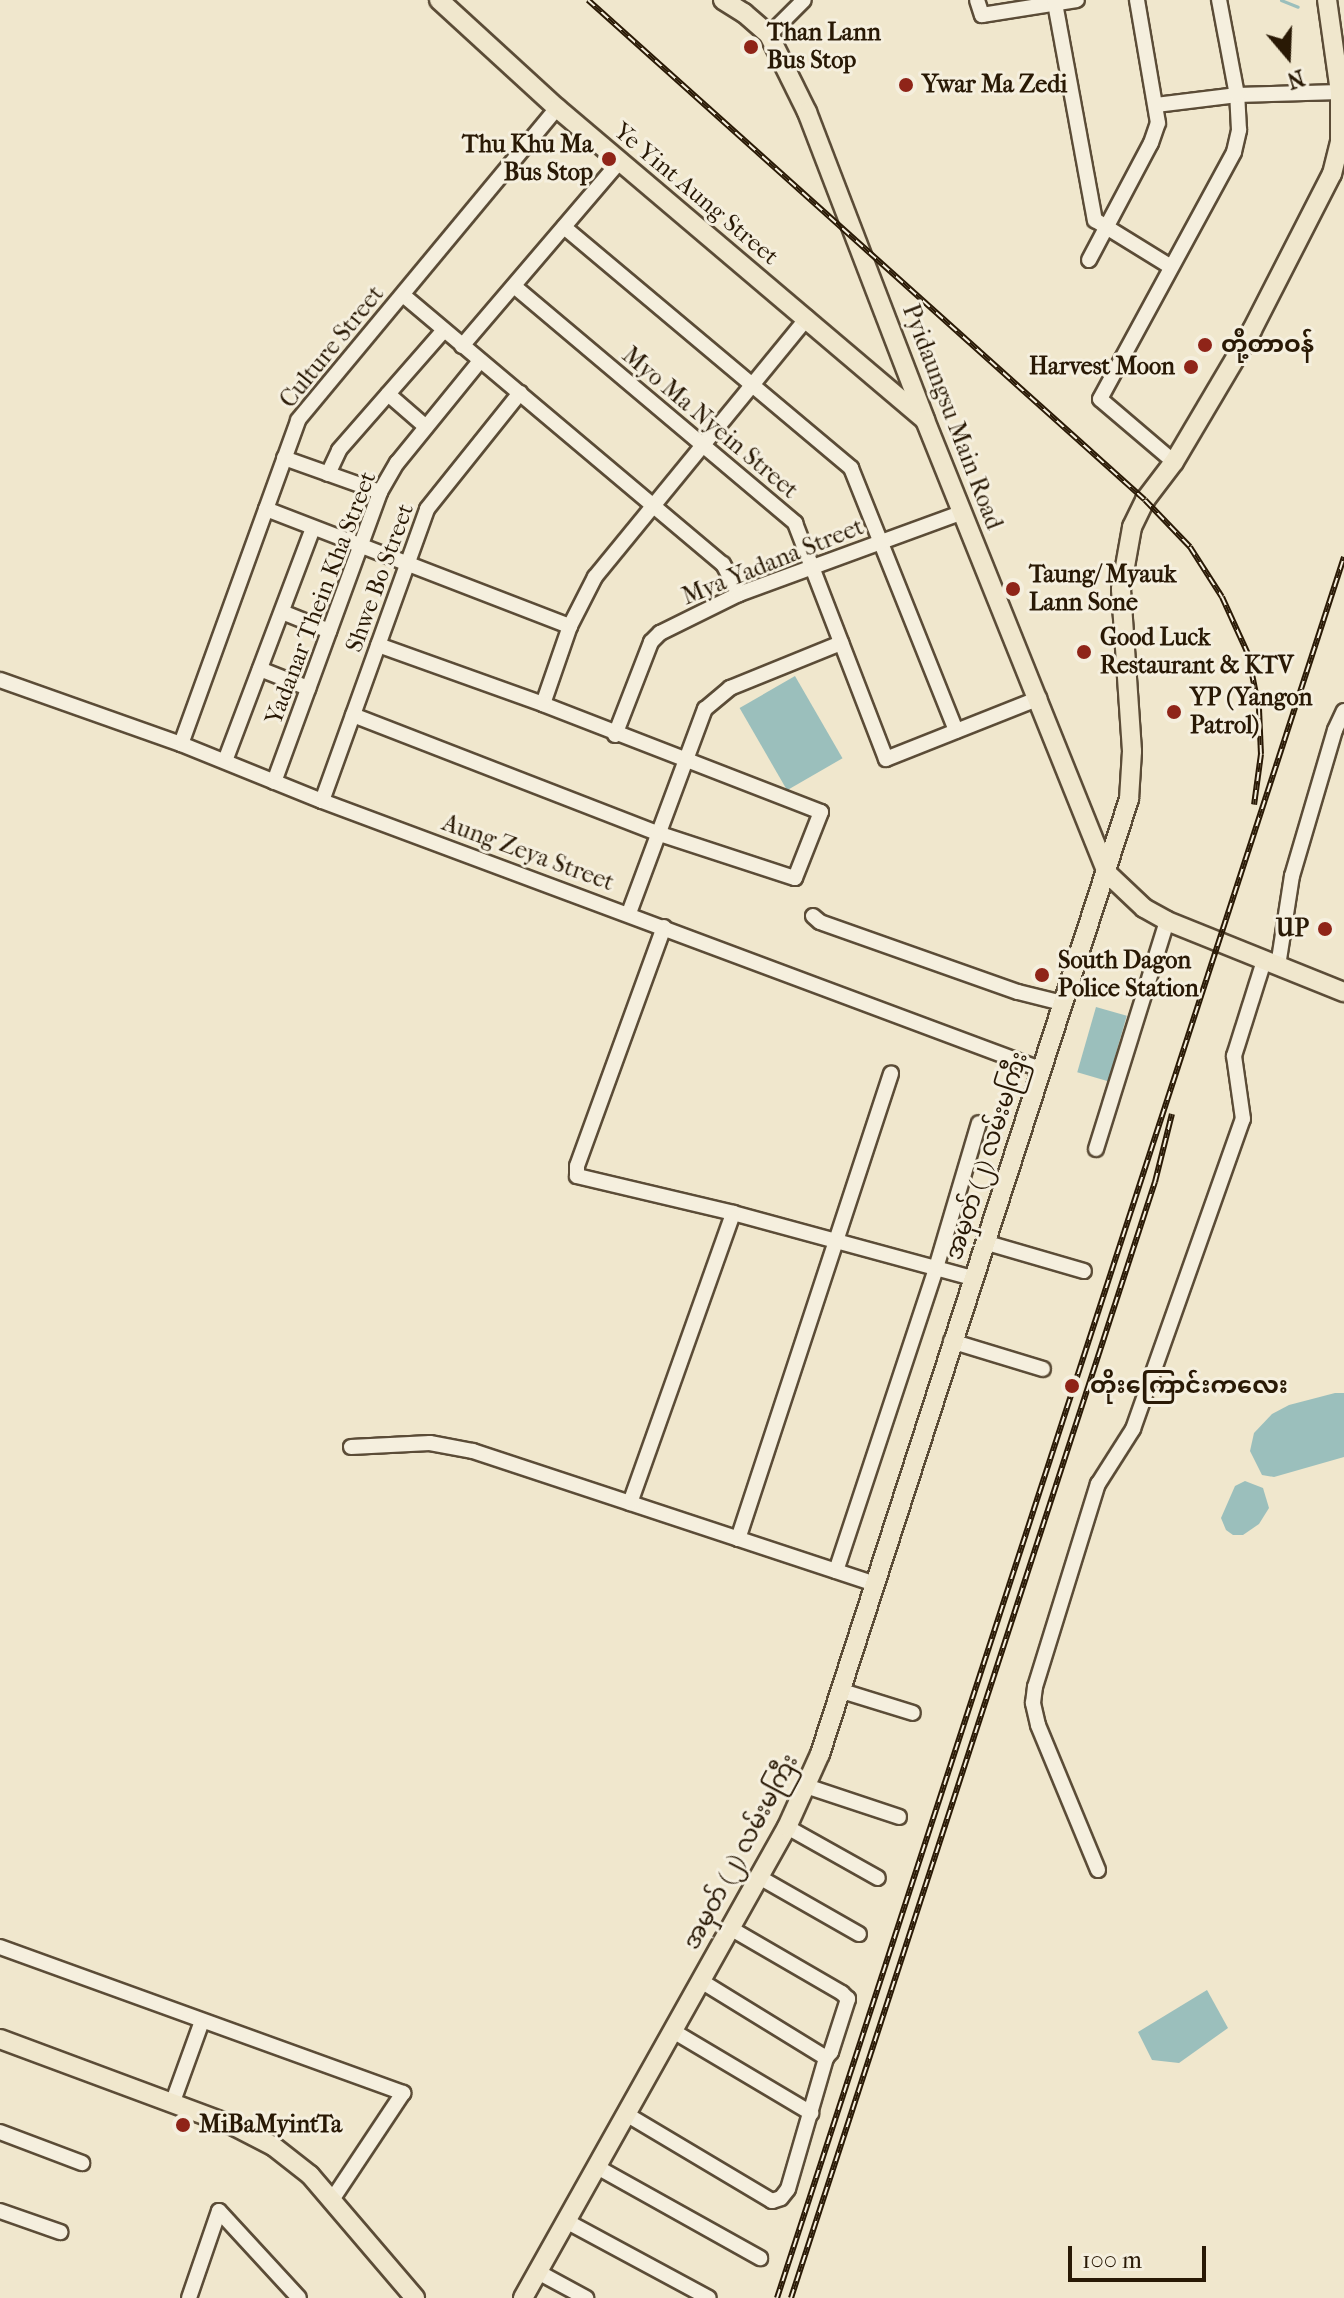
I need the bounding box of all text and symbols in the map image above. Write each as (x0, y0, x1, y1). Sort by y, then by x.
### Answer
north arrow (1248, 16, 1328, 96)
place label: Than Lann Bus Stop (767, 19, 881, 75)
marker: Than Lann Bus Stop (742, 38, 760, 56)
text: N (1284, 64, 1308, 94)
place label: Ywar Ma Zedi (922, 71, 1067, 99)
marker: Ywar Ma Zedi (897, 76, 915, 94)
street label: Ye Yint Aung Street (608, 117, 784, 271)
place label: Thu Khu Ma Bus Stop (462, 131, 593, 187)
marker: Thu Khu Ma Bus Stop (600, 150, 618, 168)
street label: Culture Street (274, 280, 390, 414)
street label: Pyidaungsu Main Road (896, 300, 1008, 534)
place label: တို့တာဝန် (1221, 331, 1314, 359)
marker: တို့တာဝန် (1196, 336, 1214, 354)
street label: Myo Ma Nyein Street (616, 341, 804, 505)
place label: Harvest Moon (1029, 353, 1175, 381)
marker: Harvest Moon (1182, 358, 1200, 376)
street label: Yadanar Thein Kha Street (259, 467, 383, 729)
street label: Shwe Bo Street (340, 500, 420, 656)
street label: Mya Yadana Street (678, 512, 868, 612)
place label: Taung/ Myauk Lann Sone (1029, 561, 1176, 617)
marker: Taung/ Myauk Lann Sone (1004, 580, 1022, 598)
place label: Good Luck Restaurant & KTV (1100, 624, 1293, 680)
marker: Good Luck Restaurant & KTV (1075, 643, 1093, 661)
place label: YP (Yangon Patrol) (1190, 684, 1312, 740)
marker: YP (Yangon Patrol) (1165, 703, 1183, 721)
street label: Aung Zeya Street (438, 809, 618, 897)
place label: UP (1276, 915, 1309, 943)
marker: UP (1316, 920, 1334, 938)
place label: South Dagon Police Station (1058, 947, 1199, 1003)
marker: South Dagon Police Station (1033, 966, 1051, 984)
street label: အမှတ် (၂) လမ်းမကြီး (940, 1048, 1034, 1264)
place label: တိုးကြောင်းကလေး (1090, 1372, 1288, 1400)
marker: တိုးကြောင်းကလေး (1061, 1375, 1083, 1397)
street label: အမှတ် (၂) လမ်းမကြီး (677, 1749, 805, 1955)
place label: MiBaMyintTa (199, 2111, 342, 2139)
marker: MiBaMyintTa (174, 2116, 192, 2134)
scale bar (1072, 2230, 1210, 2280)
text: 100 m (1082, 2246, 1142, 2274)

